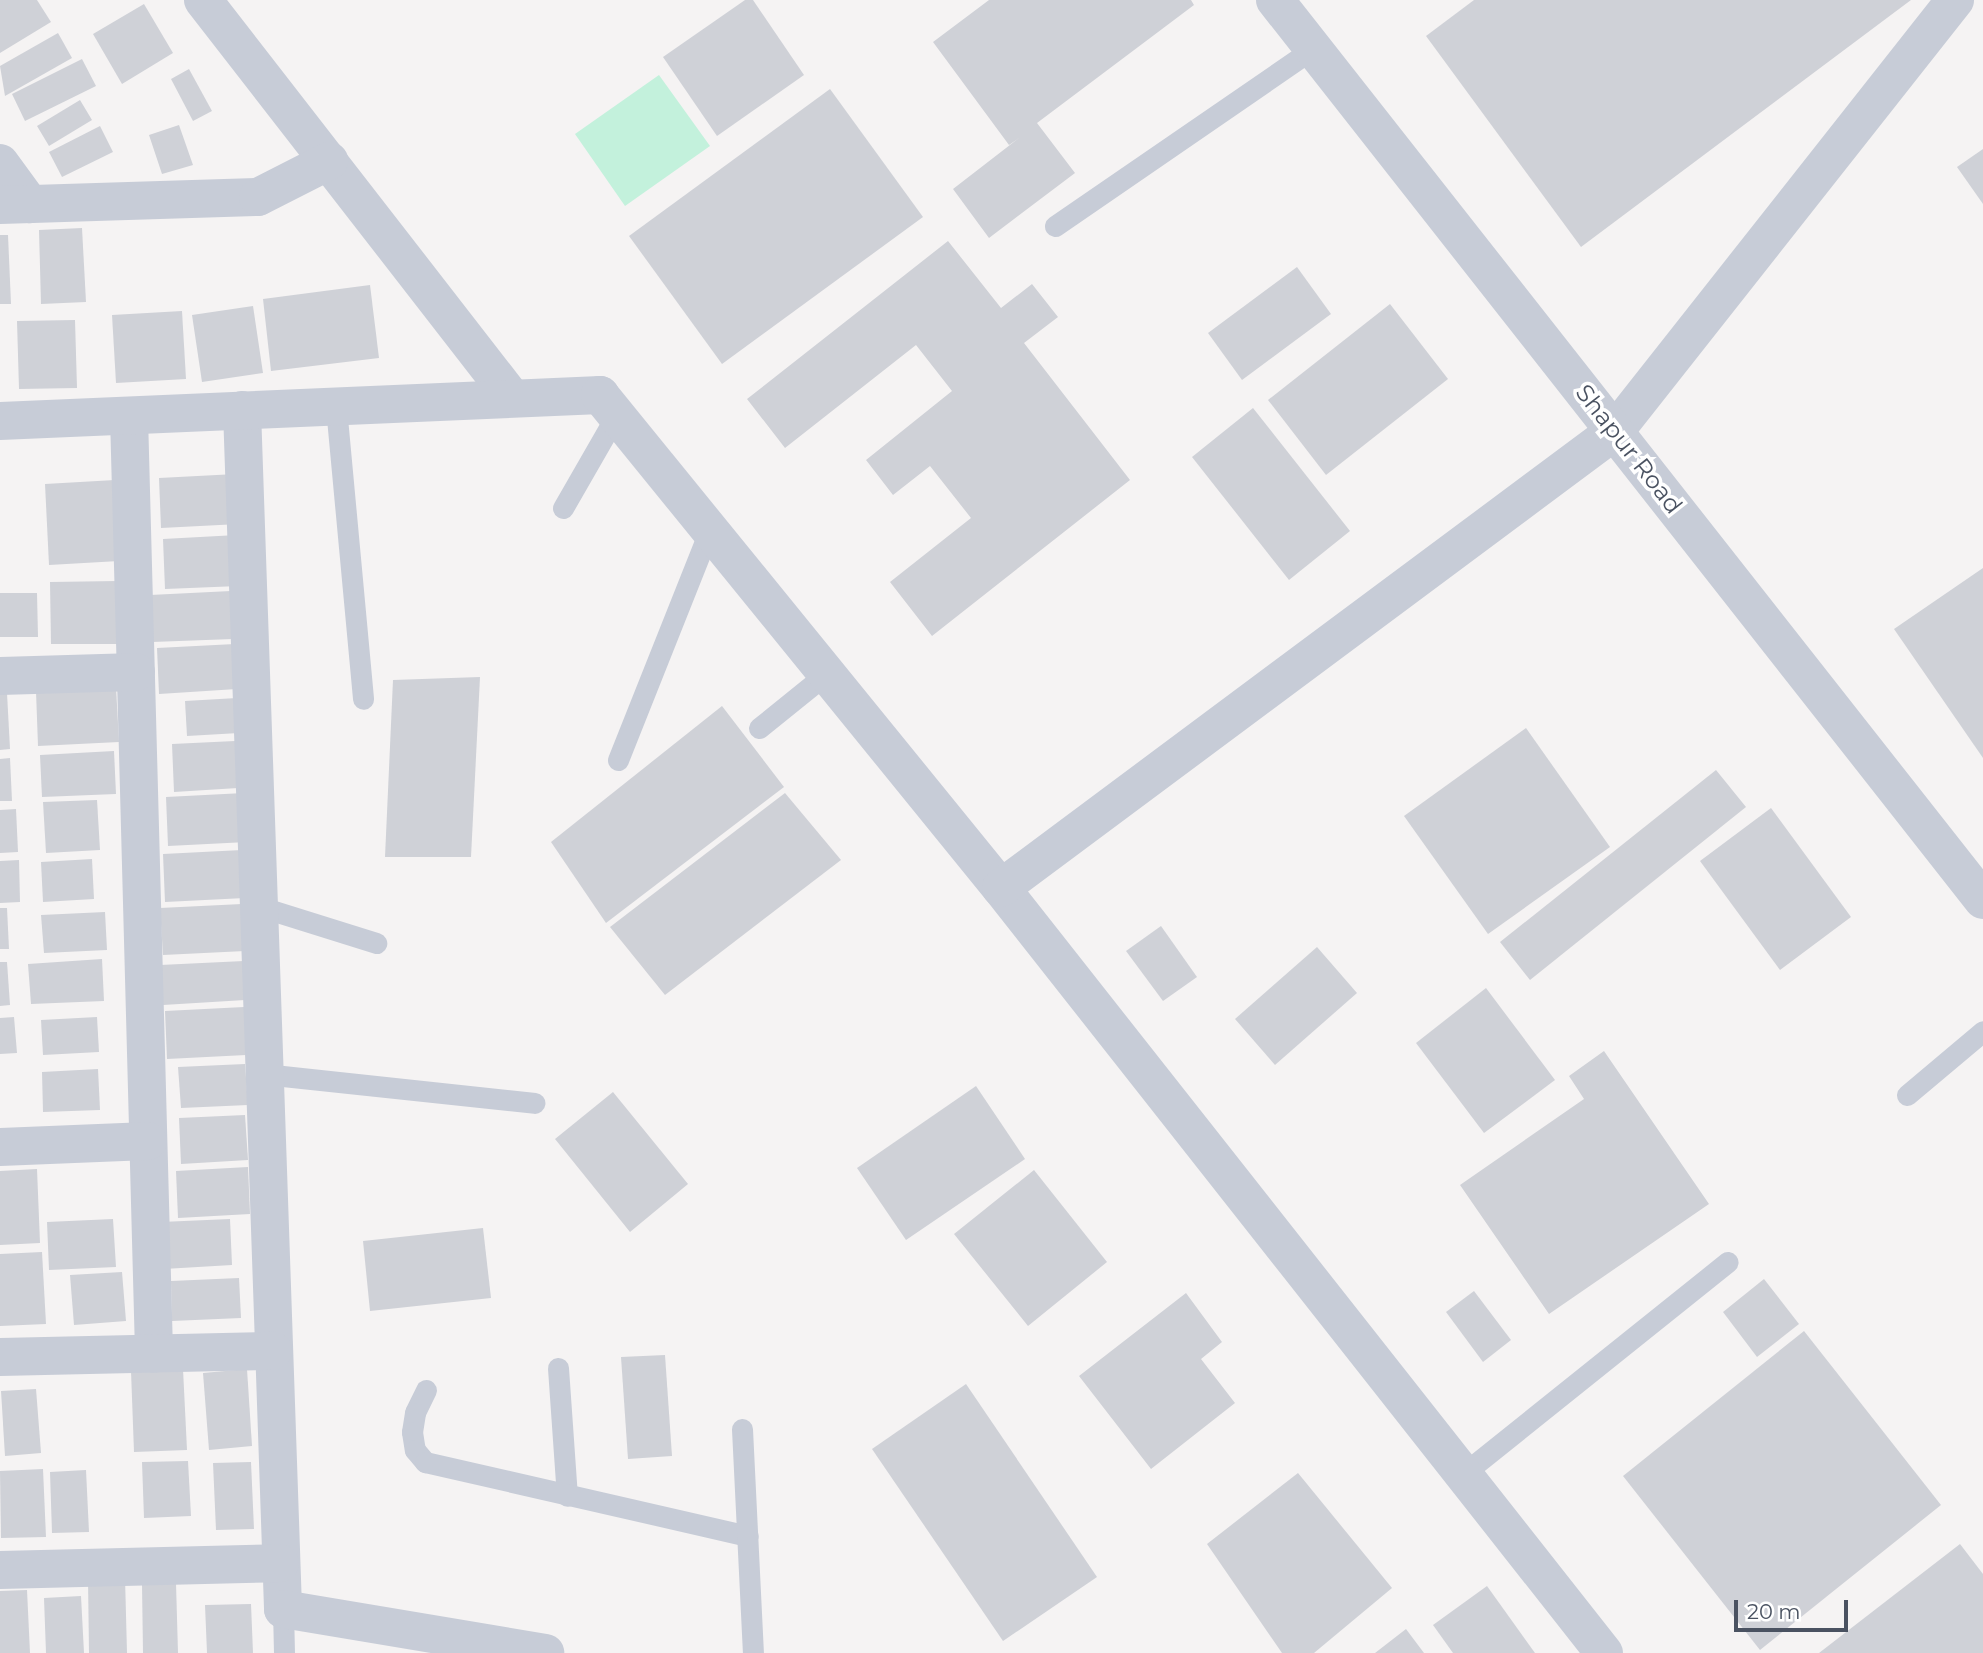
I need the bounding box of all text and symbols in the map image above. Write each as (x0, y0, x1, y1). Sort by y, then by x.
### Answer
street label: Shapur Road (1570, 379, 1688, 519)
scale bar (1738, 1586, 1852, 1630)
text: 20 m (1747, 1599, 1801, 1624)

